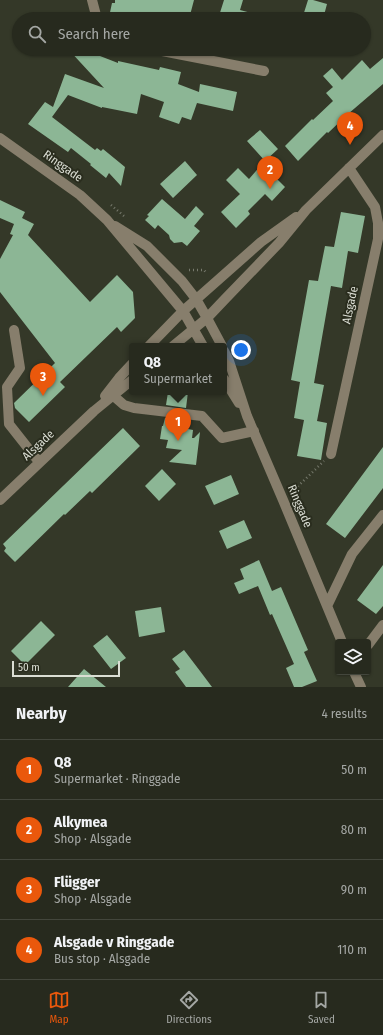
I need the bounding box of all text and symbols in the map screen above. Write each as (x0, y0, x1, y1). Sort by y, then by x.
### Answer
search box (12, 12, 371, 56)
icon: search (26, 23, 48, 45)
text: Search here (58, 25, 130, 43)
pin: 4 (337, 112, 363, 145)
street label: Ringgade (40, 147, 86, 185)
pin: 2 (257, 156, 283, 189)
street label: Alsgade (339, 285, 361, 325)
your location (231, 340, 251, 360)
popup (129, 343, 227, 395)
text: Q8 (144, 353, 161, 371)
pin: 3 (30, 363, 56, 396)
text: Supermarket (144, 371, 212, 386)
pin: 1 (165, 408, 191, 441)
street label: Alsgade (19, 427, 57, 463)
street label: Ringgade (285, 482, 315, 530)
map controls (335, 639, 371, 675)
button: layers (335, 639, 371, 675)
scale bar (12, 659, 120, 678)
text: 50 m (18, 661, 40, 674)
text: Nearby (16, 703, 67, 724)
text: 4 results (321, 706, 367, 721)
text: Q8 (54, 753, 71, 771)
text: 1 (26, 762, 32, 777)
text: 50 m (341, 762, 367, 777)
text: Supermarket · Ringgade (54, 771, 180, 786)
text: Alkymea (54, 813, 107, 831)
text: 2 (26, 822, 32, 837)
text: 80 m (341, 822, 367, 837)
text: Shop · Alsgade (54, 831, 131, 846)
text: Flügger (54, 873, 100, 891)
text: 3 (26, 882, 32, 897)
text: 90 m (341, 882, 367, 897)
text: Shop · Alsgade (54, 891, 131, 906)
text: Alsgade v Ringgade (54, 933, 174, 951)
text: 4 (26, 942, 32, 957)
text: 110 m (337, 942, 367, 957)
text: Bus stop · Alsgade (54, 951, 150, 966)
tab: Map (48, 989, 70, 1026)
tab: Directions (166, 989, 212, 1026)
tab: Saved (308, 989, 335, 1026)

